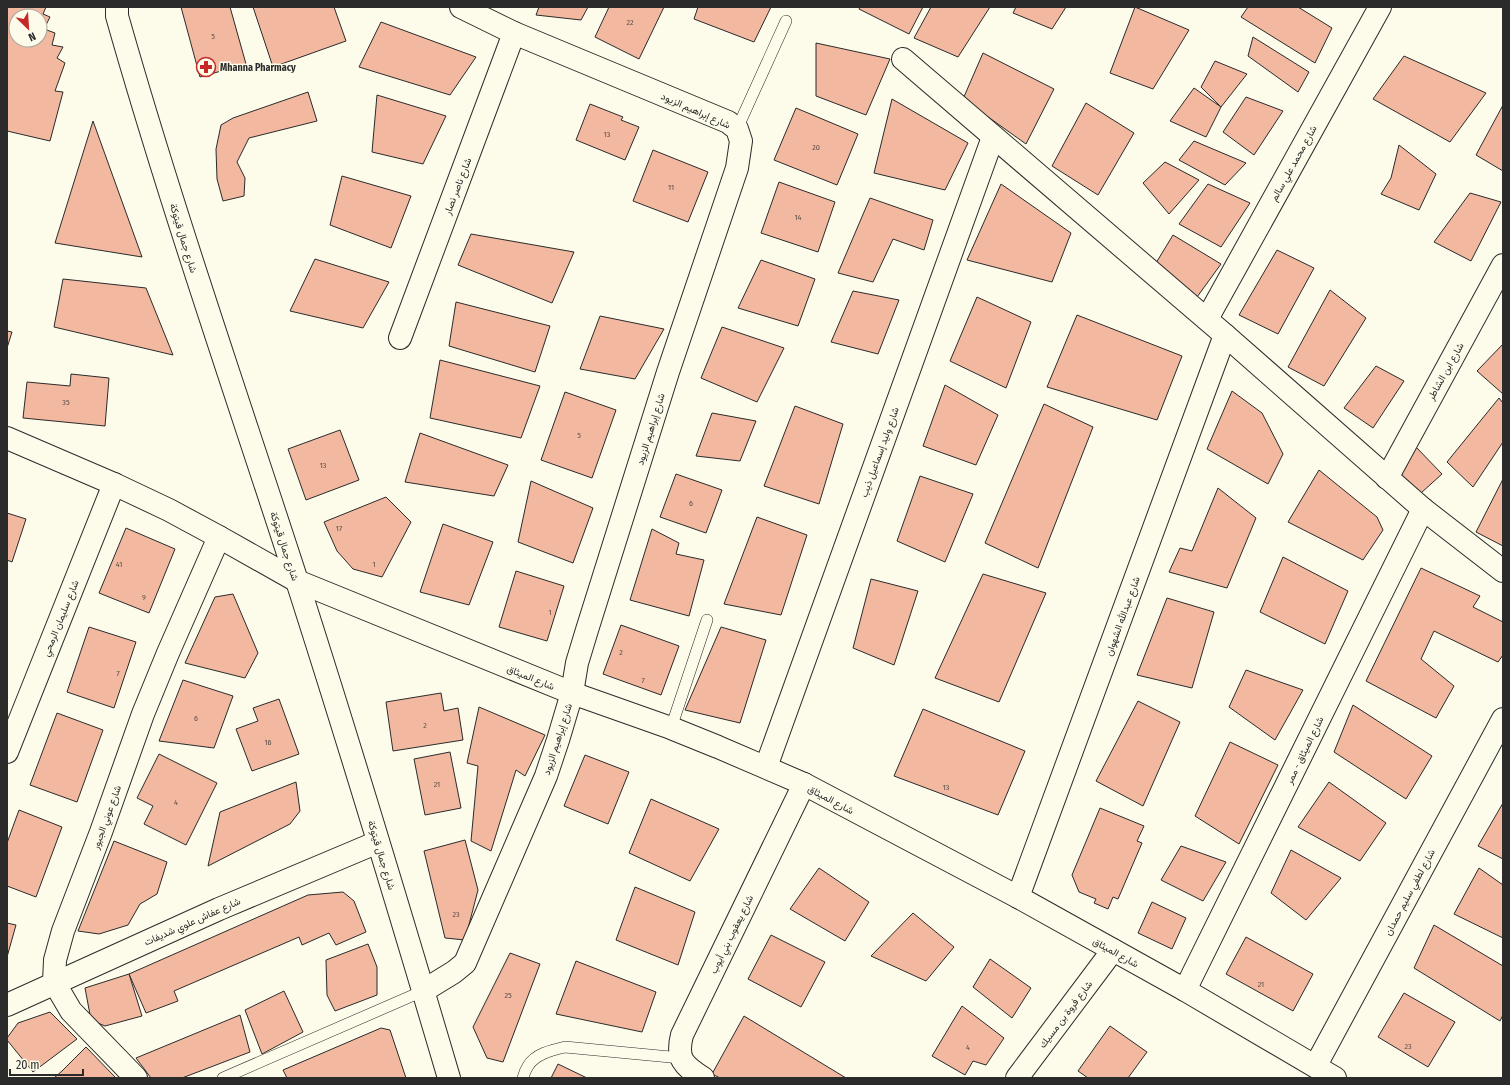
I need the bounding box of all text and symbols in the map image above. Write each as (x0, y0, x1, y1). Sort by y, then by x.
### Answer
north arrow (8, 8, 48, 48)
house number: 22 (626, 18, 634, 27)
text: N (26, 29, 38, 44)
house number: 5 (211, 32, 215, 41)
pharmacy icon: Mhanna Pharmacy (195, 56, 217, 78)
place label: Mhanna Pharmacy (220, 62, 296, 74)
street label: شارع إبراهيم الزيود (659, 90, 732, 132)
street label: شارع محمد علي سالم (1268, 123, 1322, 205)
house number: 13 (604, 130, 611, 139)
house number: 20 (812, 143, 820, 152)
street label: شارع ناصر نصار (441, 156, 474, 217)
house number: 11 (668, 183, 674, 192)
street label: شارع جمال قيتوكة (167, 202, 199, 275)
house number: 14 (795, 213, 802, 222)
street label: شارع ابن الشاطر (1425, 341, 1467, 403)
street label: شارع إبراهيم الزيود (634, 392, 668, 467)
house number: 35 (62, 398, 70, 407)
street label: شارع وليد إسماعيل ذيب (858, 406, 902, 499)
house number: 5 (577, 431, 581, 440)
house number: 13 (320, 461, 327, 470)
house number: 6 (689, 499, 693, 508)
street label: شارع جمال قيتوكة (267, 510, 301, 583)
house number: 17 (336, 524, 343, 533)
house number: 41 (116, 560, 122, 569)
house number: 1 (372, 560, 376, 569)
street label: شارع عبدالله الشهوان (1103, 575, 1143, 658)
street label: شارع سليمان الرمحي (40, 578, 84, 659)
house number: 9 (142, 593, 146, 602)
house number: 1 (548, 608, 552, 617)
house number: 2 (619, 648, 623, 657)
street label: شارع الميثاق (505, 663, 556, 693)
house number: 7 (116, 669, 120, 678)
house number: 7 (641, 676, 645, 685)
street label: شارع إبراهيم الزيود (541, 702, 575, 777)
house number: 6 (194, 714, 198, 723)
street label: شارع الميثاق - ممر (1283, 715, 1326, 787)
house number: 2 (423, 721, 427, 730)
house number: 16 (264, 738, 272, 747)
house number: 21 (434, 780, 440, 789)
street label: شارع الميثاق (805, 783, 856, 817)
house number: 13 (943, 783, 950, 792)
street label: شارع عوني الجبور (89, 784, 126, 853)
house number: 4 (174, 798, 178, 807)
street label: شارع جمال قيتوكة (365, 819, 397, 892)
street label: شارع لطفي سليم حمدان (1382, 847, 1440, 939)
street label: شارع يعقوب بني أيوب (708, 893, 758, 977)
street label: شارع عفاش علوي شديفات (142, 895, 243, 950)
house number: 23 (452, 910, 460, 919)
street label: شارع الميثاق (1091, 935, 1141, 970)
street label: شارع فروة بن مسيك (1037, 978, 1095, 1051)
house number: 21 (1258, 980, 1264, 989)
house number: 25 (504, 991, 512, 1000)
house number: 23 (1404, 1042, 1412, 1051)
house number: 4 (966, 1043, 970, 1052)
scale bar (10, 1051, 83, 1077)
text: 20 m (16, 1058, 40, 1072)

